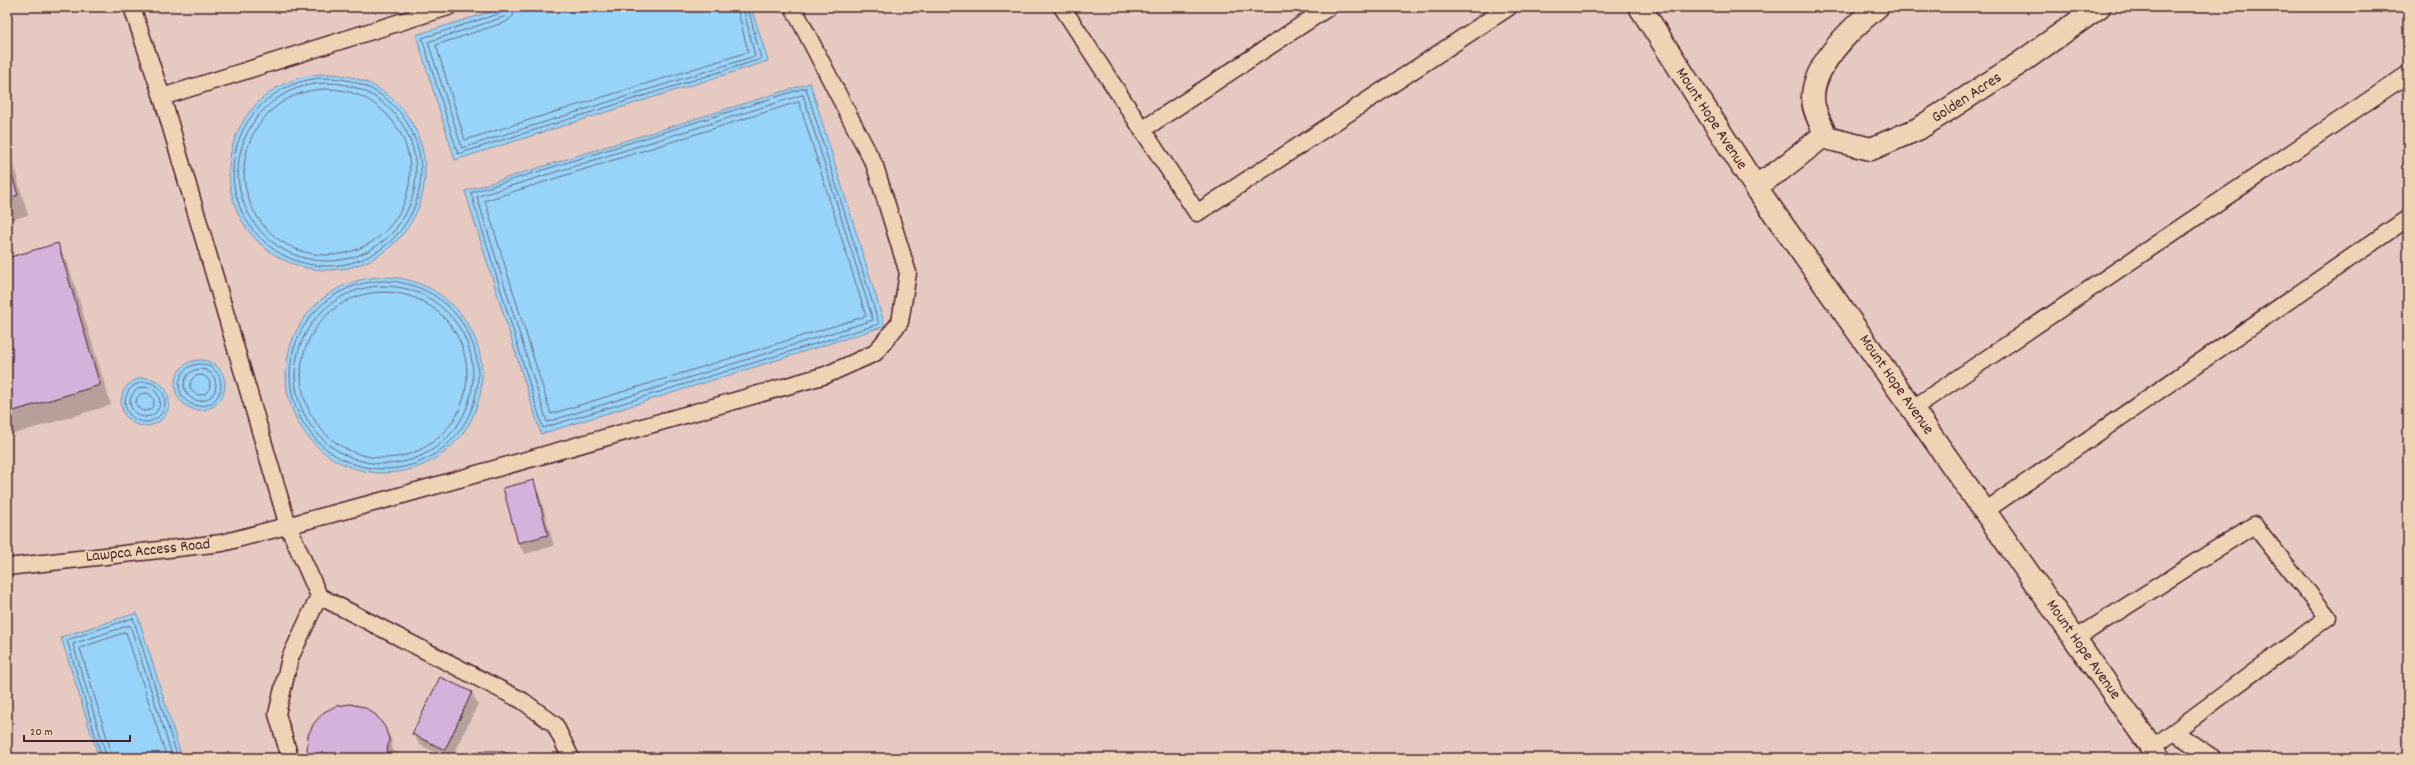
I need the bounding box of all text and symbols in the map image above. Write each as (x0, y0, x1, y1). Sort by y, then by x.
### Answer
street label: Mount Hope Avenue (1669, 63, 1753, 175)
street label: Golden Acres (1927, 67, 2007, 129)
street label: Mount Hope Avenue (1853, 330, 1939, 440)
street label: Lawpca Access Road (85, 533, 211, 569)
street label: Mount Hope Avenue (2040, 595, 2126, 705)
scale bar (24, 717, 130, 743)
text: 20 m (30, 724, 53, 741)

